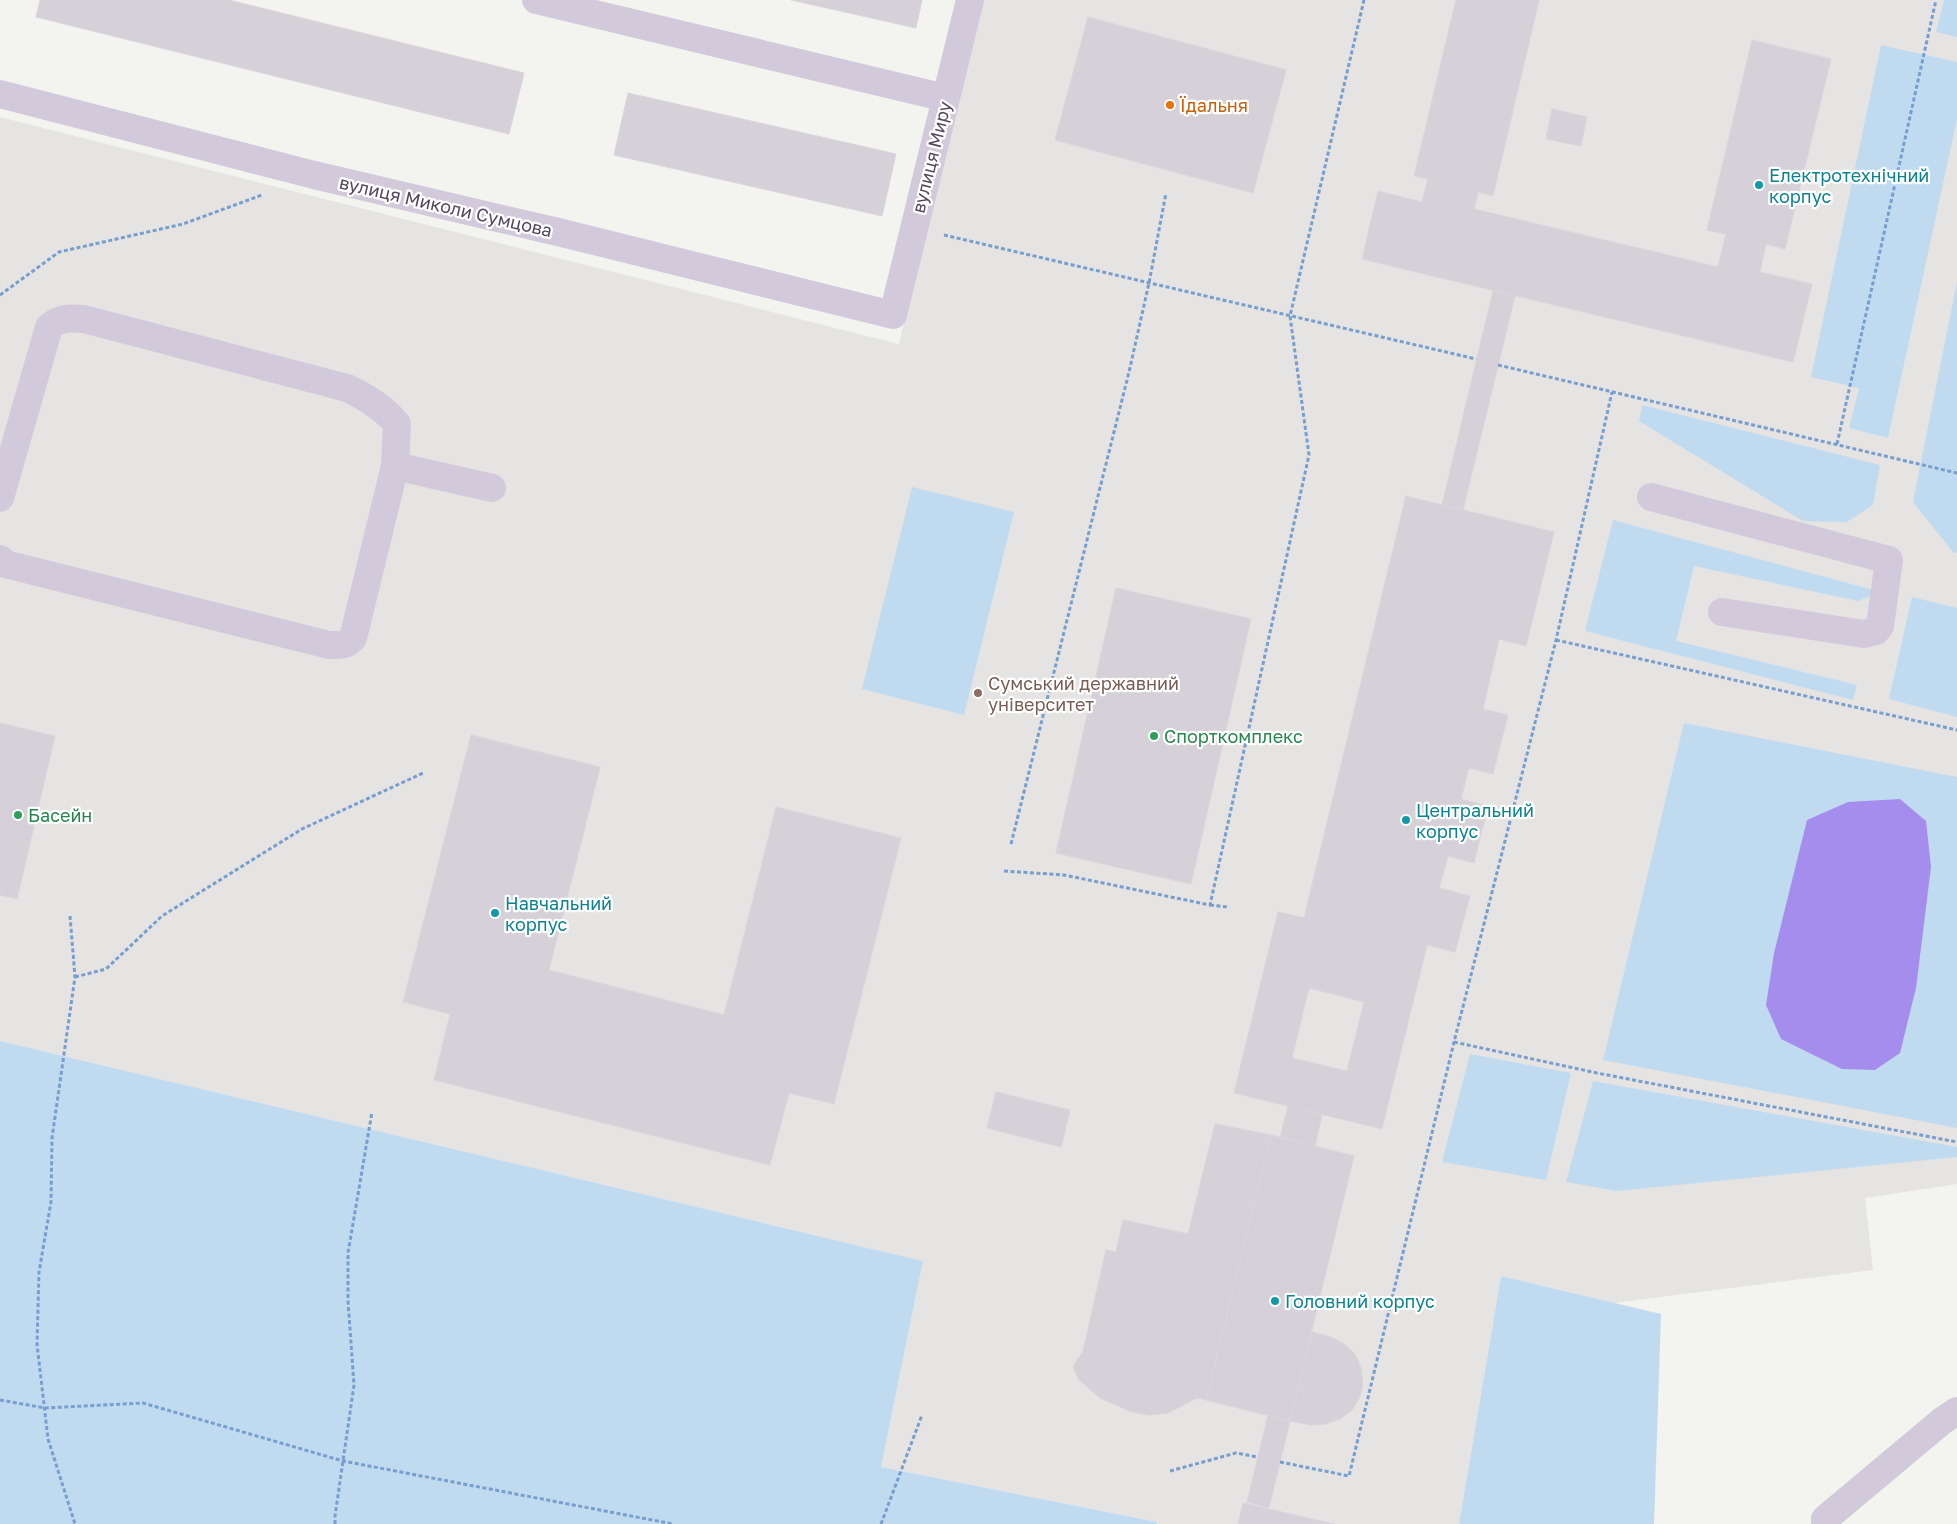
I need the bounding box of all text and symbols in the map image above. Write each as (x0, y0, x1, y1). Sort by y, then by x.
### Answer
place label: Їдальня (1179, 94, 1248, 116)
street label: вулиця Миру (906, 99, 956, 215)
marker: Їдальня (1164, 99, 1176, 111)
place label: Електротехнічний корпус (1769, 164, 1929, 207)
street label: вулиця Миколи Сумцова (337, 171, 555, 241)
marker: Електротехнічний корпус (1753, 179, 1765, 191)
place label: Сумський державний університет (988, 672, 1179, 715)
marker: Сумський державний університет (972, 687, 984, 699)
place label: Спорткомплекс (1164, 725, 1303, 747)
marker: Спорткомплекс (1148, 730, 1160, 742)
place label: Центральний корпус (1416, 799, 1534, 842)
place label: Басейн (28, 804, 92, 826)
marker: Басейн (12, 809, 24, 821)
marker: Центральний корпус (1400, 814, 1412, 826)
place label: Навчальний корпус (505, 892, 612, 935)
marker: Навчальний корпус (489, 907, 501, 919)
place label: Головний корпус (1285, 1290, 1435, 1312)
marker: Головний корпус (1269, 1295, 1281, 1307)

